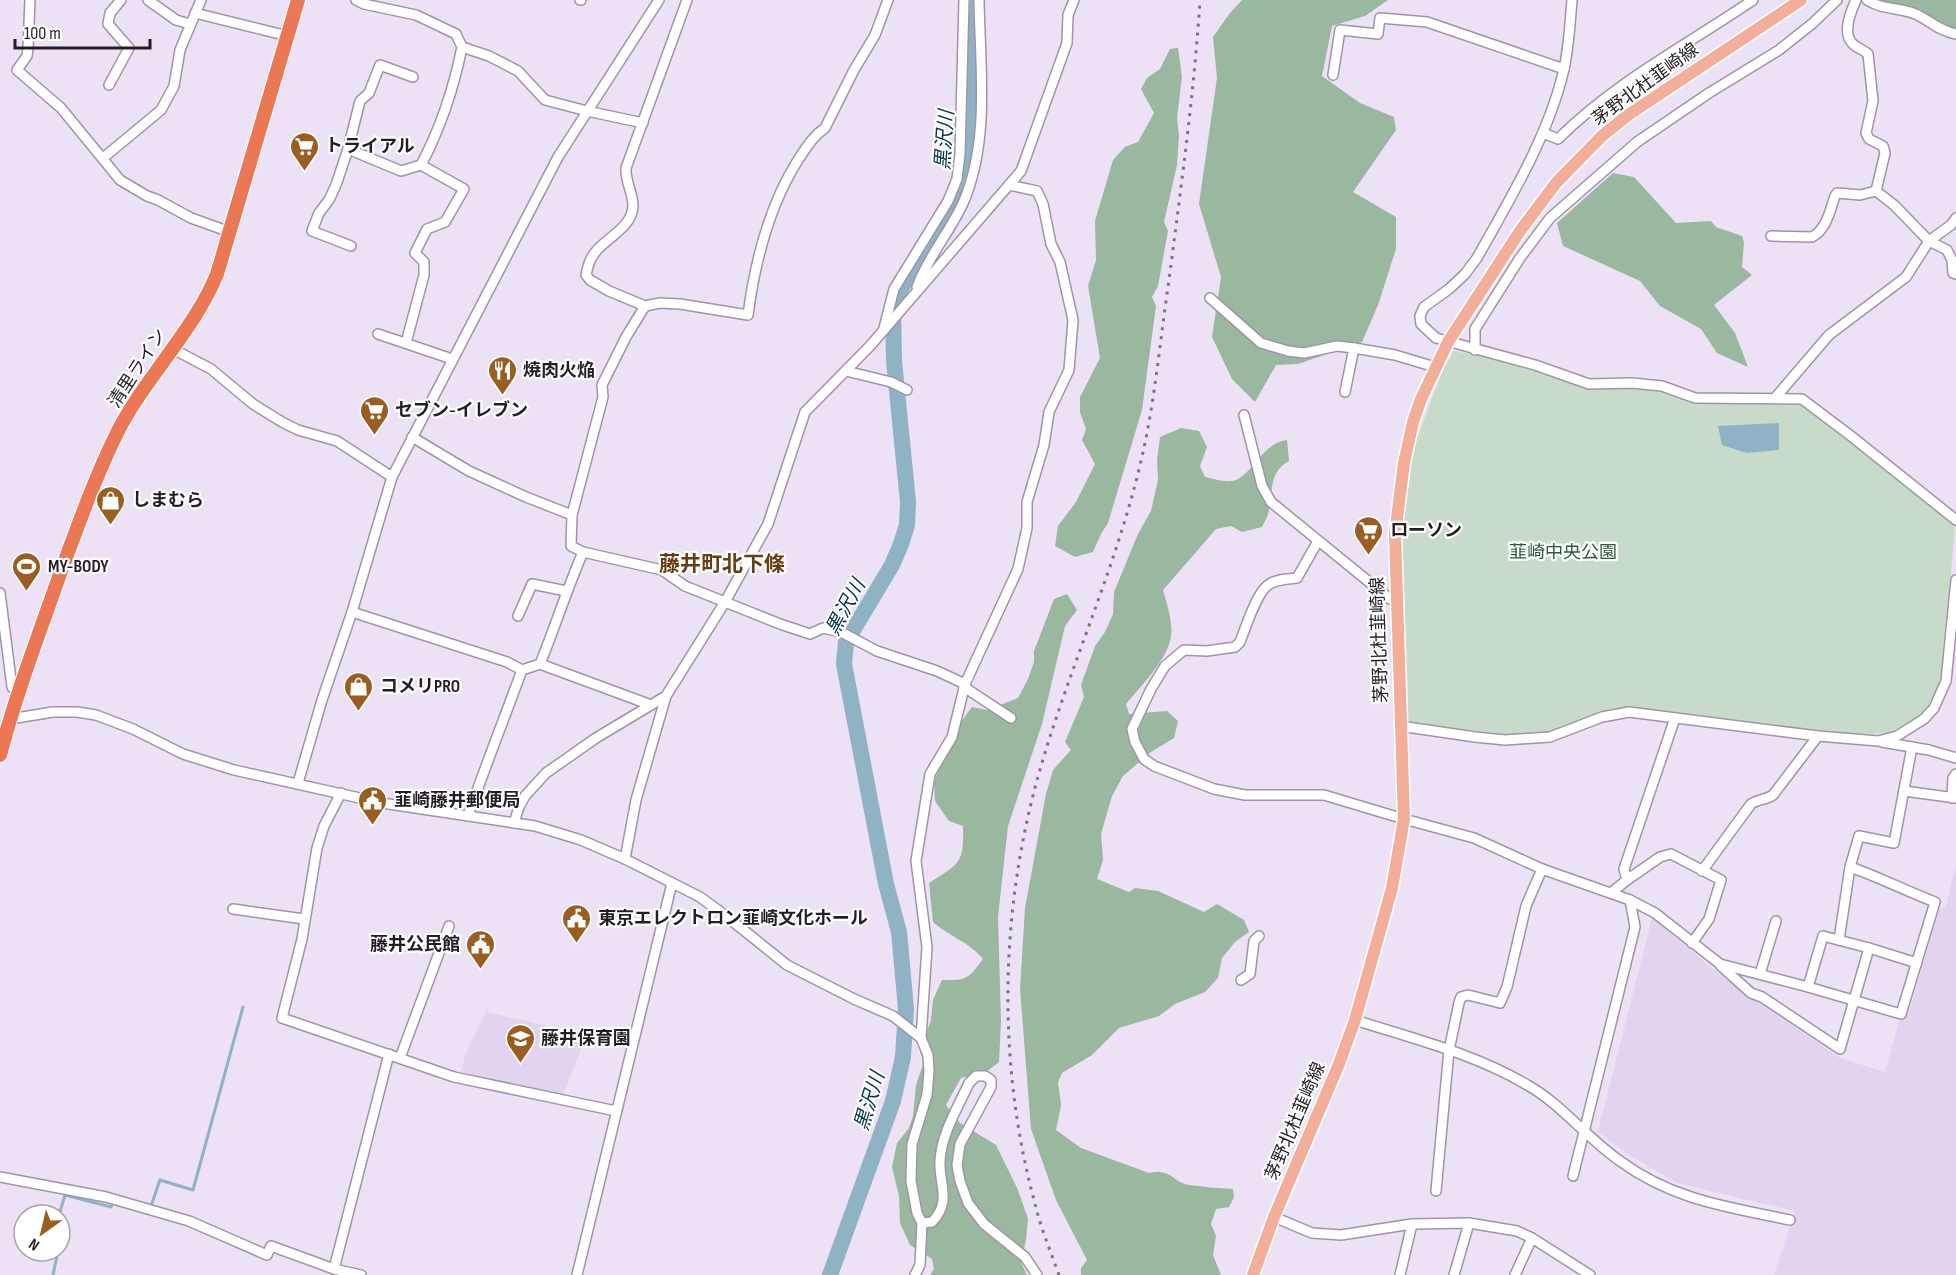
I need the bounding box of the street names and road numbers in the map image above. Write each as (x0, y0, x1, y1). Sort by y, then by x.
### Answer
street label: 茅野北杜韮崎線 (1588, 39, 1702, 130)
street label: 清里ライン (104, 325, 171, 412)
street label: 茅野北杜韮崎線 (1367, 577, 1392, 703)
street label: 茅野北杜韮崎線 (1261, 1059, 1330, 1183)

